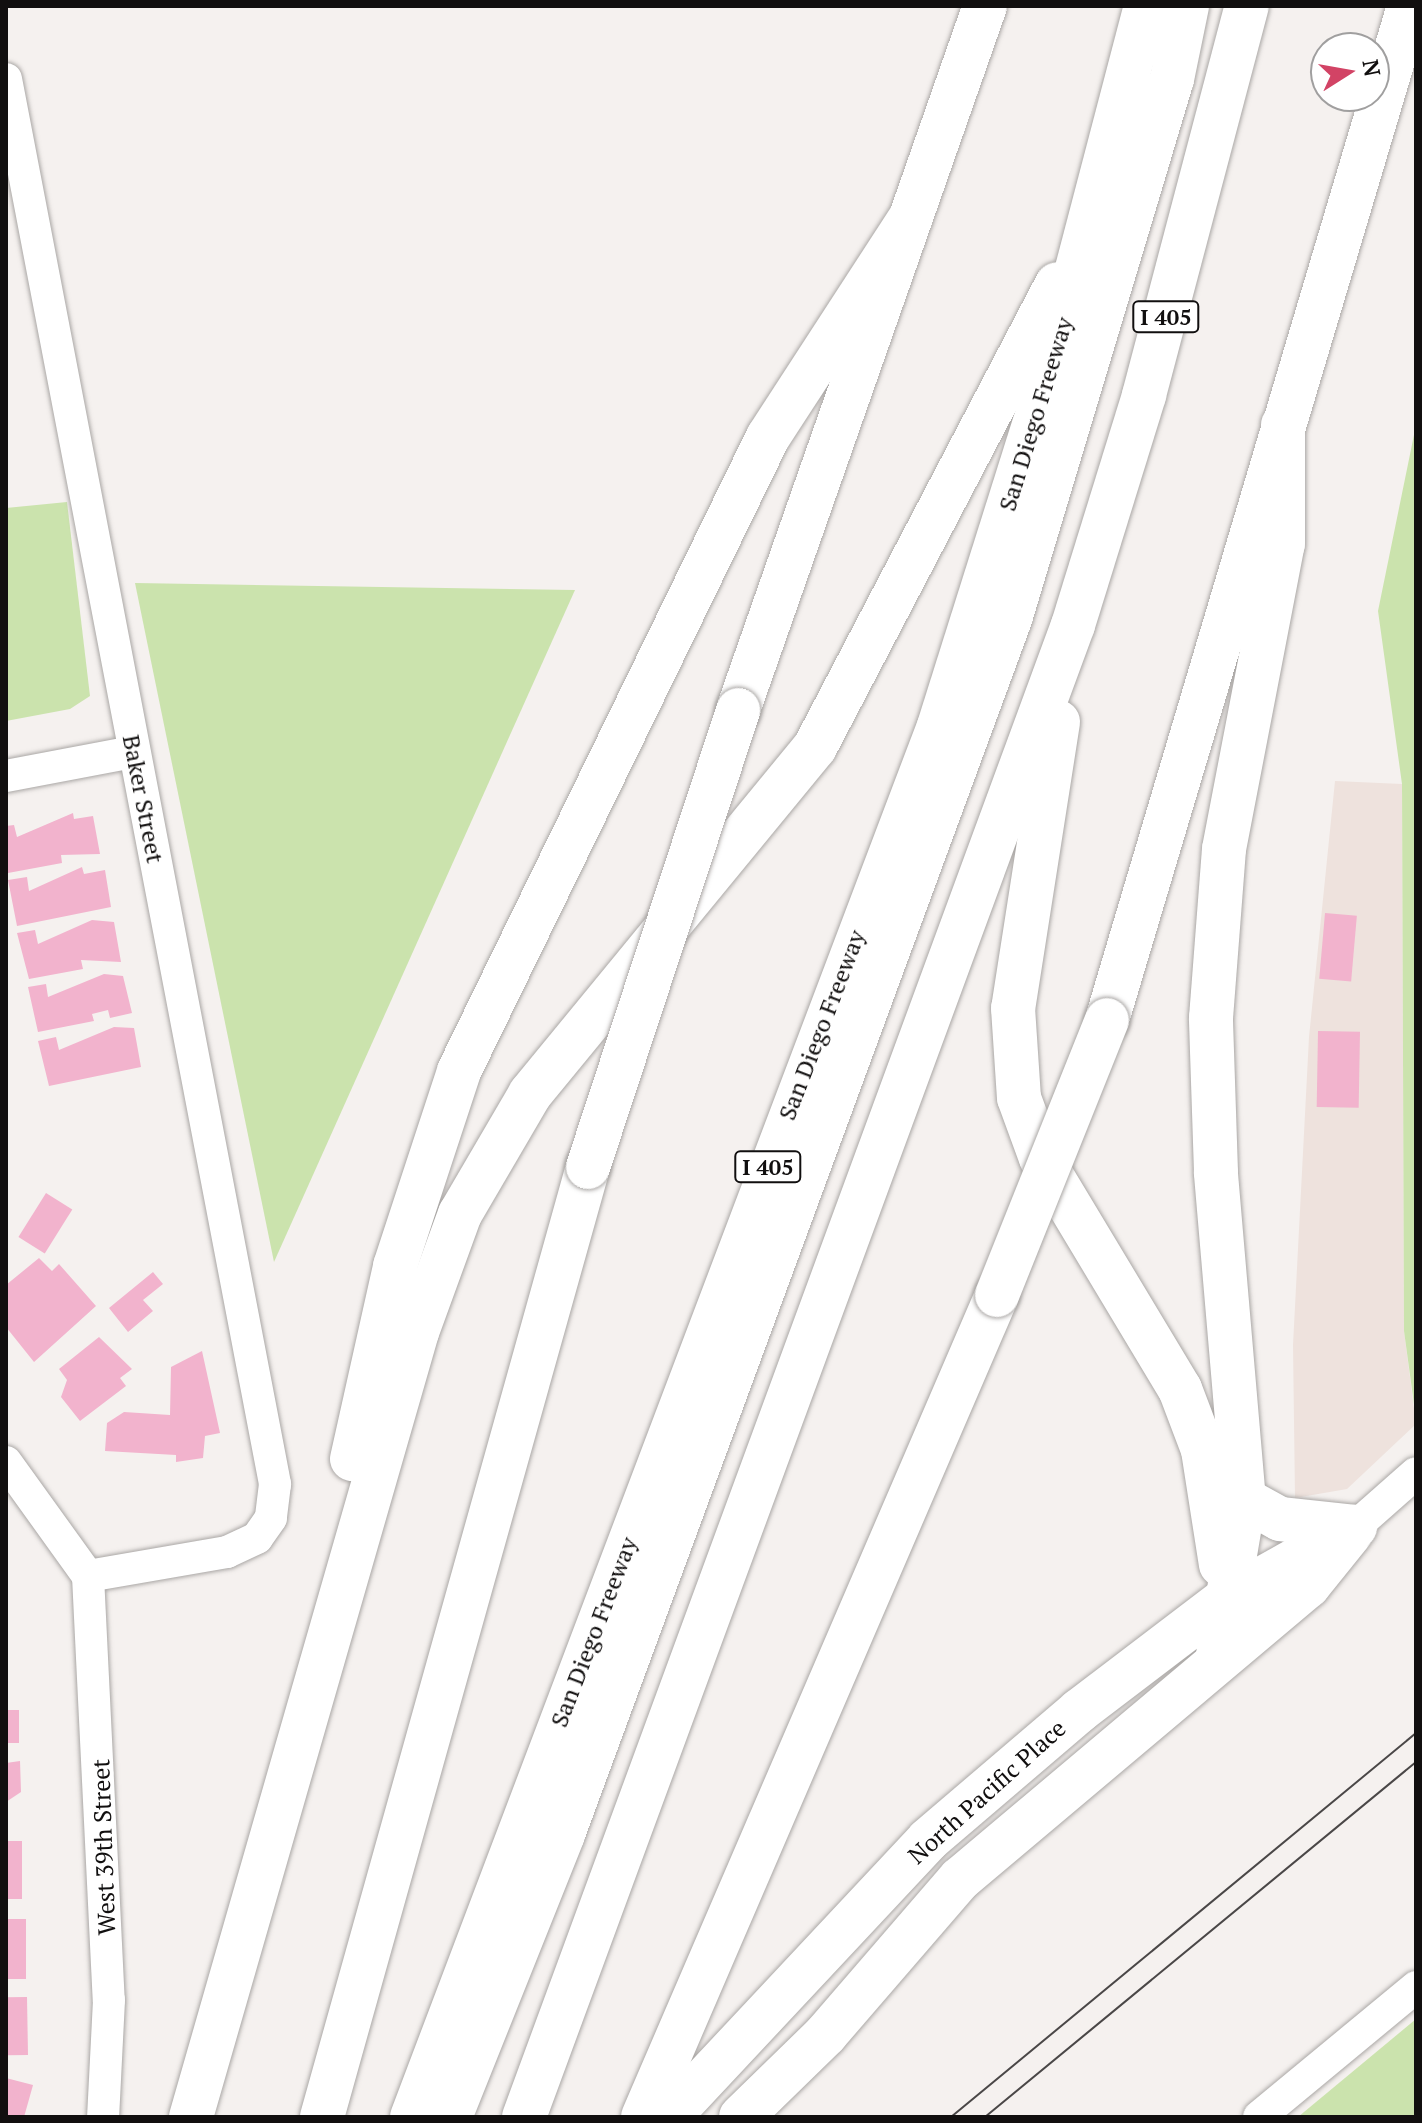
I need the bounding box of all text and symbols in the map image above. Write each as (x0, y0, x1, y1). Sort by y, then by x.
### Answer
north arrow (1310, 32, 1390, 112)
text: N (1356, 57, 1388, 79)
road number: I 405 (1132, 299, 1200, 335)
street label: San Diego Freeway (993, 314, 1079, 514)
street label: Baker Street (116, 732, 170, 866)
street label: San Diego Freeway (773, 926, 871, 1124)
road number: I 405 (734, 1149, 802, 1185)
street label: San Diego Freeway (545, 1533, 643, 1731)
street label: North Pacific Place (902, 1714, 1072, 1870)
street label: West 39th Street (87, 1758, 121, 1936)

